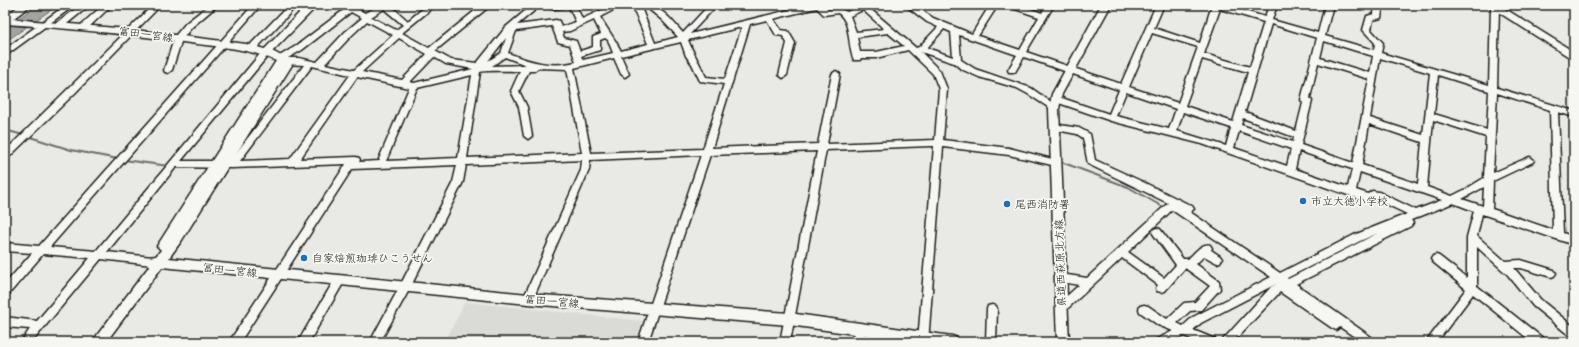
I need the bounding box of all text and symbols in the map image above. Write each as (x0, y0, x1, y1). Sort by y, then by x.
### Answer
street label: 富田一宮線 (118, 24, 174, 45)
place label: 市立大徳小学校 (1311, 195, 1388, 208)
marker: 市立大徳小学校 (1298, 196, 1308, 206)
place label: 尾西消防署 (1015, 198, 1070, 211)
marker: 尾西消防署 (1002, 199, 1012, 209)
street label: 県道西萩原北方線 (1052, 219, 1069, 307)
place label: 自家焙煎珈琲ひこうせん (312, 252, 433, 265)
marker: 自家焙煎珈琲ひこうせん (299, 253, 309, 263)
street label: 冨田一宮線 (202, 261, 258, 280)
street label: 冨田一宮線 (524, 293, 580, 310)

